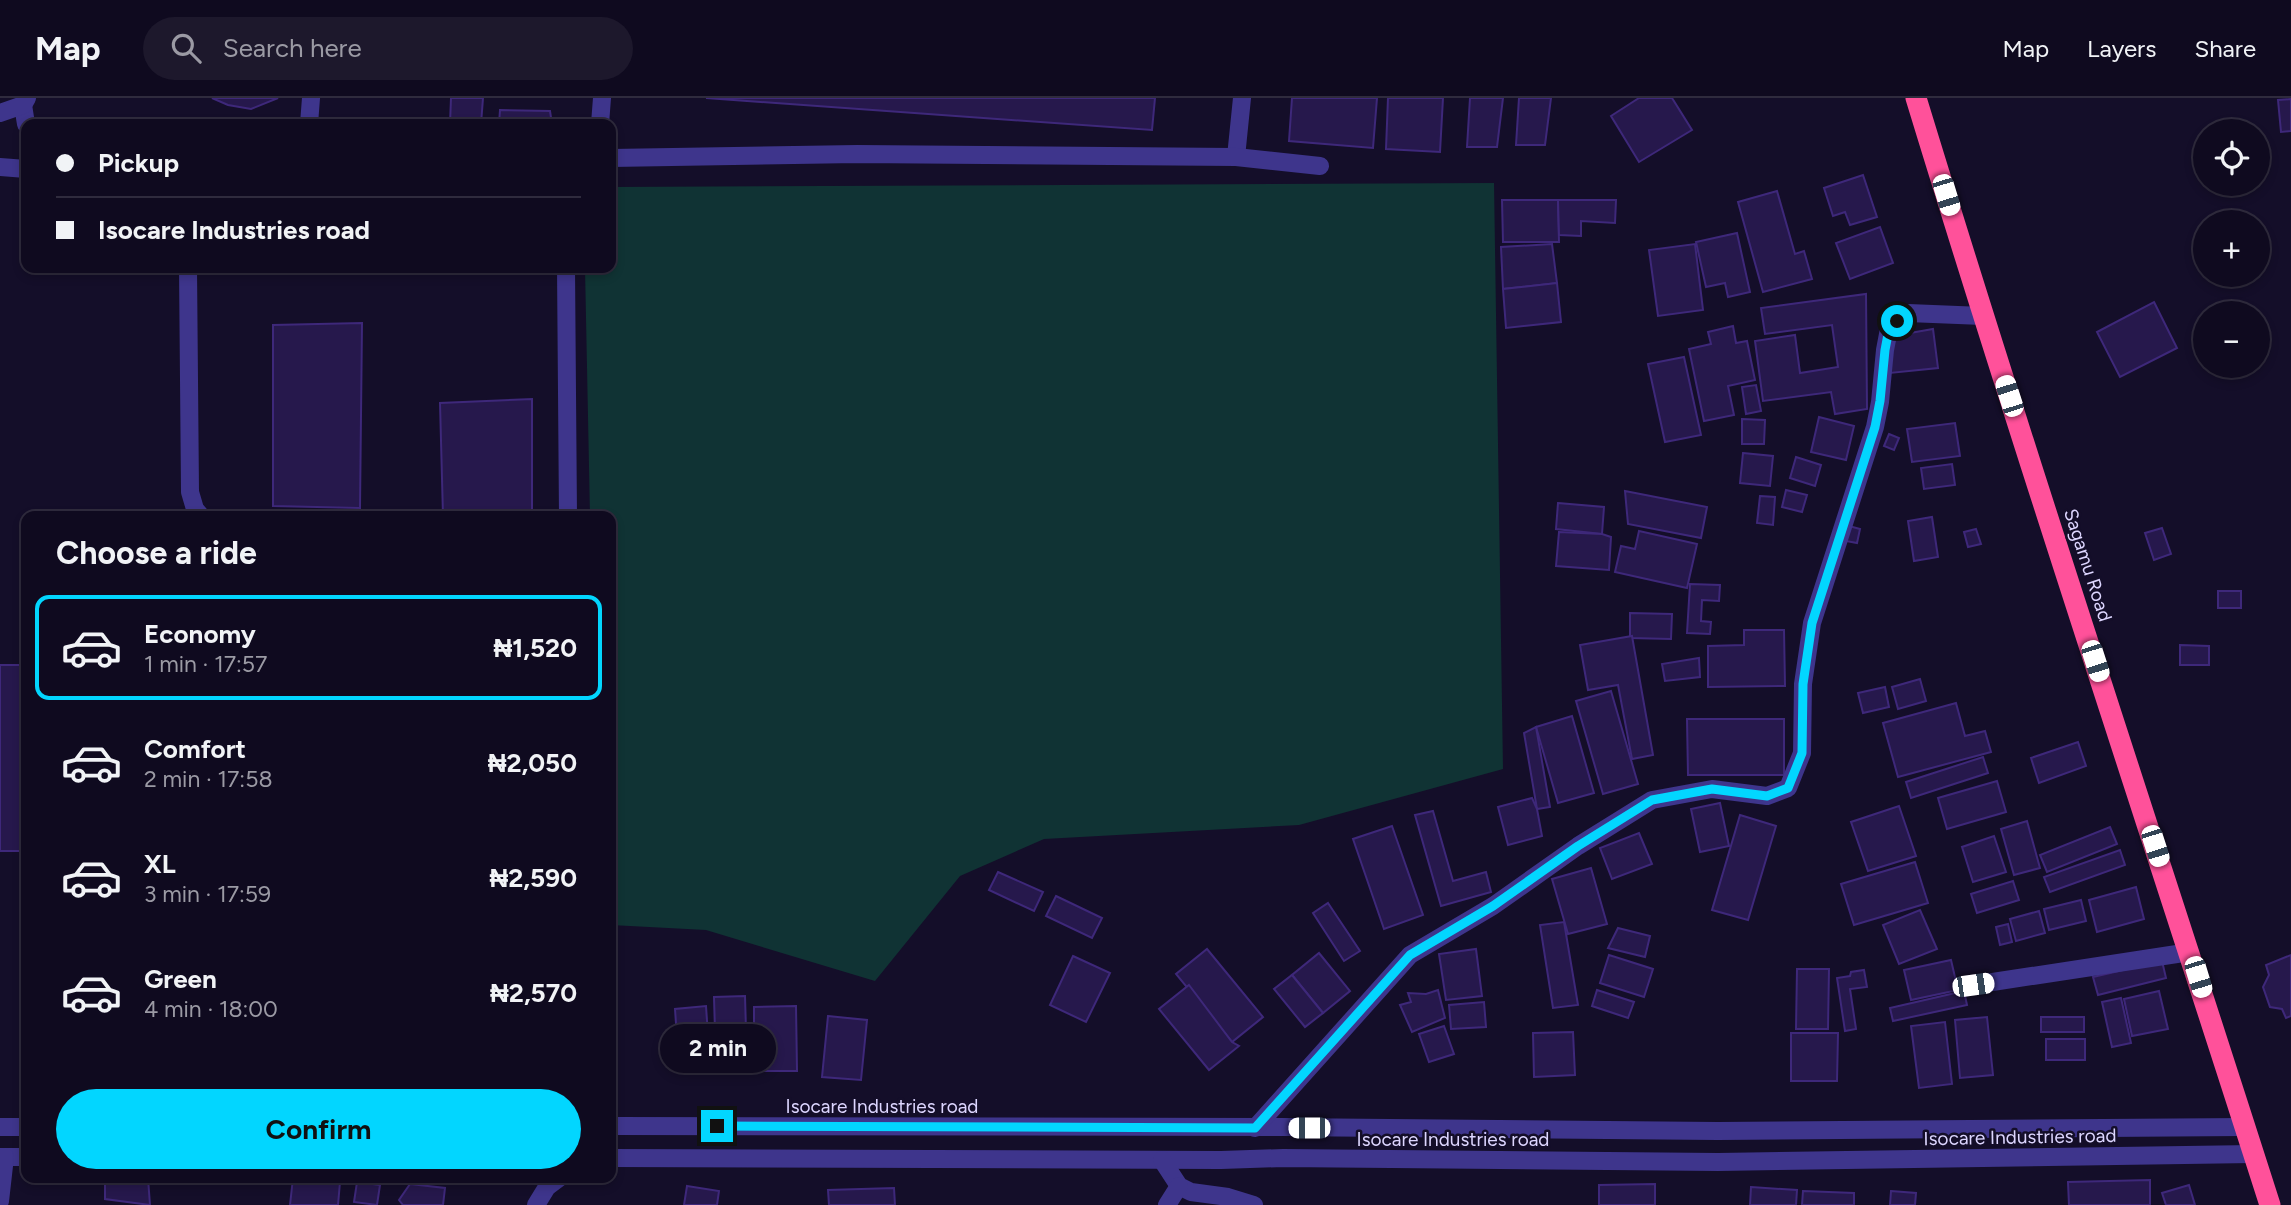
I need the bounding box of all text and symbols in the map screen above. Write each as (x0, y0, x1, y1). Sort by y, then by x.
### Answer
search box (143, 17, 633, 80)
text: Map (35, 29, 101, 68)
icon: search (167, 29, 205, 67)
text: Search here (223, 32, 362, 64)
text: Map (2002, 34, 2049, 63)
text: Layers (2087, 34, 2156, 63)
text: Share (2194, 34, 2256, 63)
map controls (2193, 119, 2270, 378)
button: locate (2193, 119, 2270, 196)
text: Pickup (98, 147, 179, 179)
car (1930, 172, 1963, 218)
button: + (2193, 210, 2270, 287)
text: Isocare Industries road (98, 214, 370, 246)
button: − (2193, 301, 2270, 378)
route start (1881, 305, 1913, 337)
car (1993, 373, 2026, 419)
street label: Sagamu Road (2059, 506, 2117, 624)
text: Choose a ride (56, 534, 257, 572)
icon: car (60, 616, 123, 679)
text: Economy (144, 618, 256, 650)
text: ₦1,520 (494, 632, 577, 664)
car (2079, 638, 2112, 684)
text: 1 min · 17:57 (144, 650, 267, 678)
icon: car (60, 731, 123, 794)
text: Comfort (144, 733, 246, 765)
text: ₦2,050 (488, 747, 577, 779)
text: 2 min · 17:58 (144, 765, 273, 793)
car (2139, 823, 2172, 869)
icon: car (60, 846, 123, 909)
text: XL (144, 848, 176, 880)
text: ₦2,590 (489, 862, 577, 894)
text: 3 min · 17:59 (144, 880, 271, 908)
car (2182, 954, 2215, 1000)
icon: car (60, 961, 123, 1024)
text: Green (144, 963, 217, 995)
car (1951, 972, 1996, 998)
text: ₦2,570 (490, 977, 577, 1009)
text: 4 min · 18:00 (144, 995, 278, 1023)
callout: 2 min (659, 1024, 775, 1074)
text: 2 min (689, 1034, 747, 1062)
button: Confirm (56, 1089, 581, 1169)
street label: Isocare Industries road (785, 1095, 979, 1118)
route end (701, 1110, 733, 1142)
car (1289, 1118, 1331, 1139)
street label: Isocare Industries road (1923, 1124, 2117, 1150)
street label: Isocare Industries road (1356, 1128, 1550, 1151)

